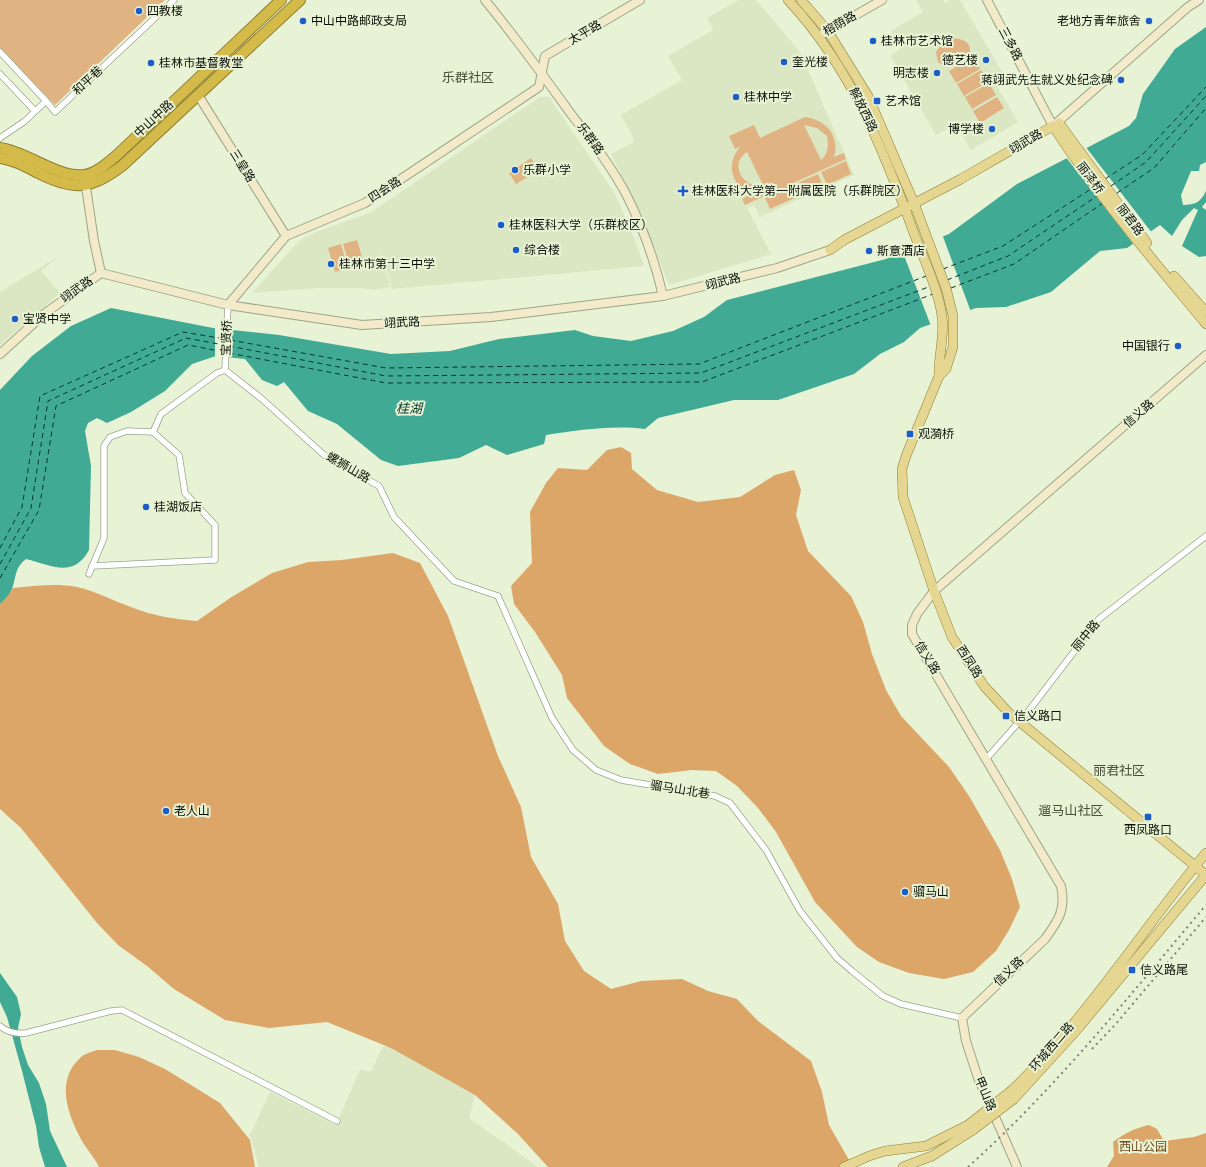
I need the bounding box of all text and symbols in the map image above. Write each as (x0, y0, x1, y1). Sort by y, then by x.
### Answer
place label: 四教楼 (147, 4, 183, 19)
marker: 四教楼 (134, 6, 144, 16)
street label: 榕荫路 (821, 9, 859, 39)
place label: 中山中路邮政支局 (311, 14, 407, 29)
place label: 老地方青年旅舍 (1057, 14, 1141, 29)
marker: 中山中路邮政支局 (298, 16, 308, 26)
marker: 老地方青年旅舍 (1144, 16, 1154, 26)
street label: 太平路 (566, 18, 604, 48)
street label: 三多路 (995, 25, 1025, 63)
place label: 桂林市艺术馆 (881, 34, 953, 49)
marker: 桂林市艺术馆 (868, 36, 878, 46)
place label: 德艺楼 (942, 53, 978, 68)
place label: 奎光楼 (792, 55, 828, 70)
marker: 德艺楼 (981, 55, 991, 65)
place label: 桂林市基督教堂 (159, 56, 243, 71)
marker: 奎光楼 (779, 57, 789, 67)
marker: 桂林市基督教堂 (146, 58, 156, 68)
street label: 和平巷 (70, 63, 106, 99)
place label: 明志楼 (893, 66, 929, 81)
marker: 明志楼 (932, 68, 942, 78)
district label: 乐群社区 (442, 70, 494, 86)
place label: 蒋翊武先生就义处纪念碑 (981, 73, 1113, 88)
marker: 蒋翊武先生就义处纪念碑 (1116, 75, 1126, 85)
street label: 解放西路 (846, 85, 880, 135)
place label: 桂林中学 (744, 90, 792, 105)
marker: 桂林中学 (731, 92, 741, 102)
place label: 艺术馆 (885, 94, 921, 109)
marker: 艺术馆 (872, 96, 882, 106)
street label: 中山中路 (131, 97, 177, 141)
street label: 乐群路 (573, 120, 607, 158)
place label: 博学楼 (948, 122, 984, 137)
marker: 博学楼 (987, 124, 997, 134)
street label: 翊武路 (1007, 127, 1045, 157)
street label: 三皇路 (226, 147, 258, 185)
street label: 丽泽桥 (1073, 159, 1107, 197)
place label: 乐群小学 (523, 163, 571, 178)
marker: 乐群小学 (510, 165, 520, 175)
street label: 四会路 (366, 174, 404, 206)
place label: 桂林医科大学第一附属医院（乐群院区） (692, 184, 908, 199)
marker: 桂林医科大学第一附属医院（乐群院区） (677, 185, 689, 197)
street label: 丽君路 (1113, 201, 1147, 239)
place label: 桂林医科大学（乐群校区） (509, 218, 653, 233)
marker: 桂林医科大学（乐群校区） (496, 220, 506, 230)
place label: 综合楼 (524, 243, 560, 258)
place label: 斯意酒店 (877, 244, 925, 259)
marker: 综合楼 (511, 245, 521, 255)
marker: 斯意酒店 (864, 246, 874, 256)
place label: 桂林市第十三中学 (339, 257, 435, 272)
marker: 桂林市第十三中学 (326, 259, 336, 269)
street label: 翊武路 (704, 270, 742, 294)
street label: 翊武路 (58, 274, 96, 306)
place label: 宝贤中学 (23, 312, 71, 327)
marker: 宝贤中学 (10, 314, 20, 324)
street label: 翊武路 (384, 315, 420, 331)
street label: 宝贤桥 (219, 320, 235, 356)
place label: 中国银行 (1122, 339, 1170, 354)
marker: 中国银行 (1173, 341, 1183, 351)
street label: 信义路 (1120, 397, 1158, 431)
water label: 桂湖 (396, 401, 424, 417)
place label: 观漪桥 (918, 427, 954, 442)
marker: 观漪桥 (905, 429, 915, 439)
street label: 螺狮山路 (323, 450, 373, 486)
place label: 桂湖饭店 (154, 500, 202, 515)
marker: 桂湖饭店 (141, 502, 151, 512)
street label: 丽中路 (1069, 617, 1103, 655)
street label: 信义路 (911, 639, 943, 677)
street label: 西凤路 (953, 643, 985, 681)
place label: 信义路口 (1014, 709, 1062, 724)
marker: 信义路口 (1001, 711, 1011, 721)
district label: 丽君社区 (1093, 763, 1145, 779)
street label: 骝马山北巷 (649, 778, 711, 802)
district label: 遛马山社区 (1038, 803, 1104, 819)
place label: 老人山 (174, 804, 210, 819)
marker: 老人山 (161, 806, 171, 816)
marker: 西凤路口 (1143, 812, 1153, 822)
place label: 西凤路口 (1124, 823, 1172, 838)
place label: 骝马山 (913, 885, 949, 900)
marker: 骝马山 (900, 887, 910, 897)
street label: 信义路 (991, 954, 1027, 990)
place label: 信义路尾 (1140, 963, 1188, 978)
marker: 信义路尾 (1127, 965, 1137, 975)
street label: 环城西二路 (1027, 1019, 1077, 1075)
street label: 甲山路 (971, 1074, 999, 1114)
park label: 西山公园 (1119, 1140, 1167, 1155)

